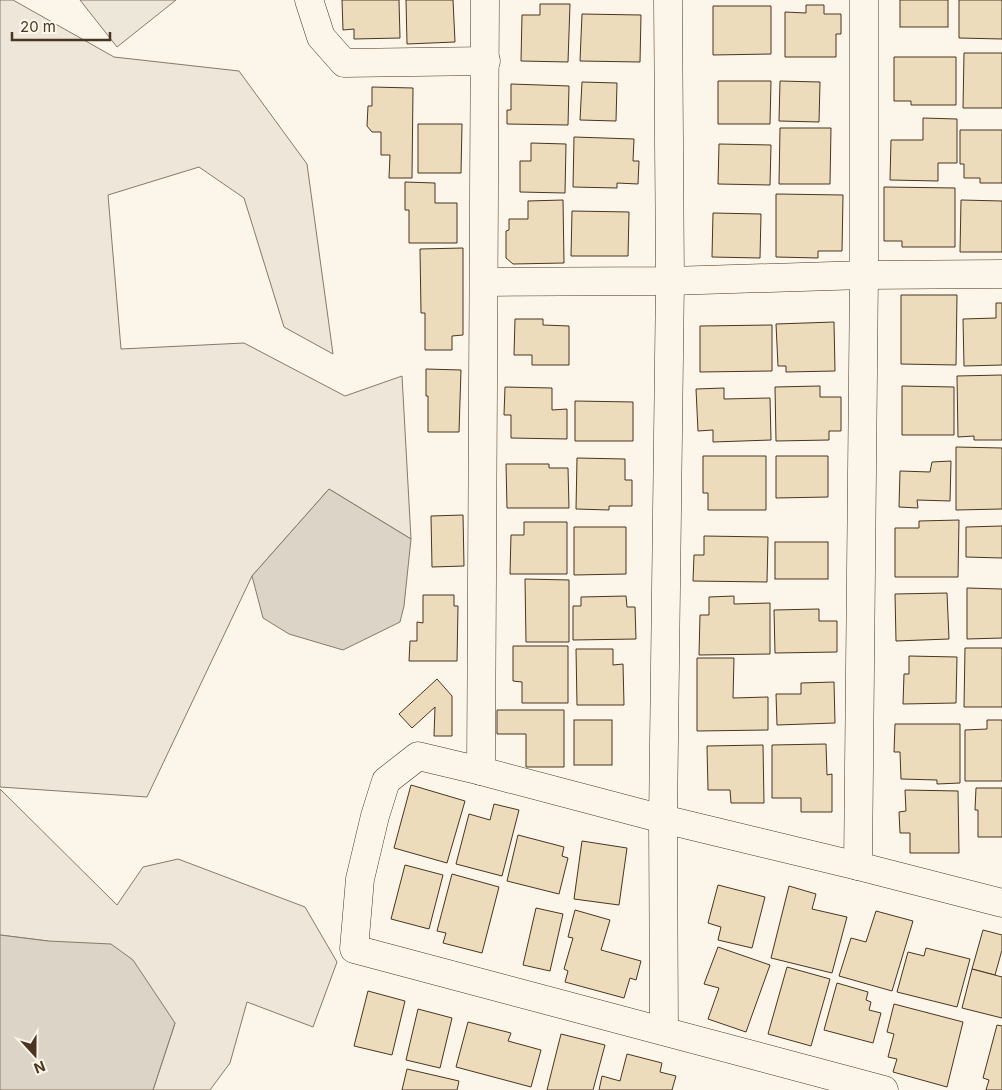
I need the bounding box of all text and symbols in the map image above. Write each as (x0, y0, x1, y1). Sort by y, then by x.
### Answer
scale bar (12, 10, 110, 42)
text: 20 m (20, 17, 56, 36)
north arrow (10, 1030, 60, 1080)
text: N (32, 1058, 48, 1077)

